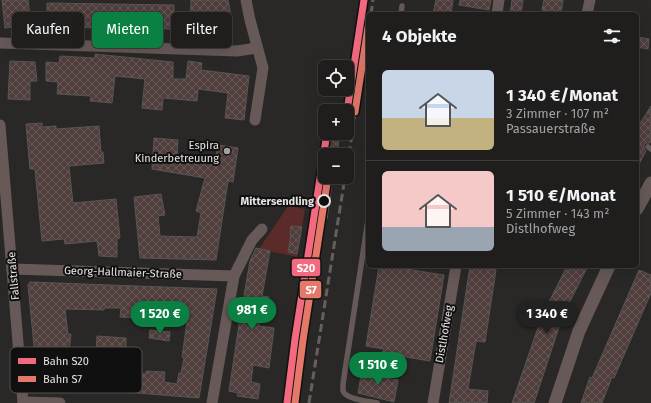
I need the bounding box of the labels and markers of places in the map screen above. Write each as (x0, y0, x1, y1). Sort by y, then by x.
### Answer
place label: Espira Kinderbetreuung (135, 139, 219, 165)
marker: Espira Kinderbetreuung (222, 146, 232, 156)
marker: Mittersendling (317, 194, 331, 208)
place label: Mittersendling (240, 195, 315, 208)
pin: 981 € (224, 297, 280, 331)
pin: 1 520 € (123, 301, 197, 335)
pin: 1 340 € (510, 301, 584, 335)
pin: 1 510 € (341, 352, 415, 386)

